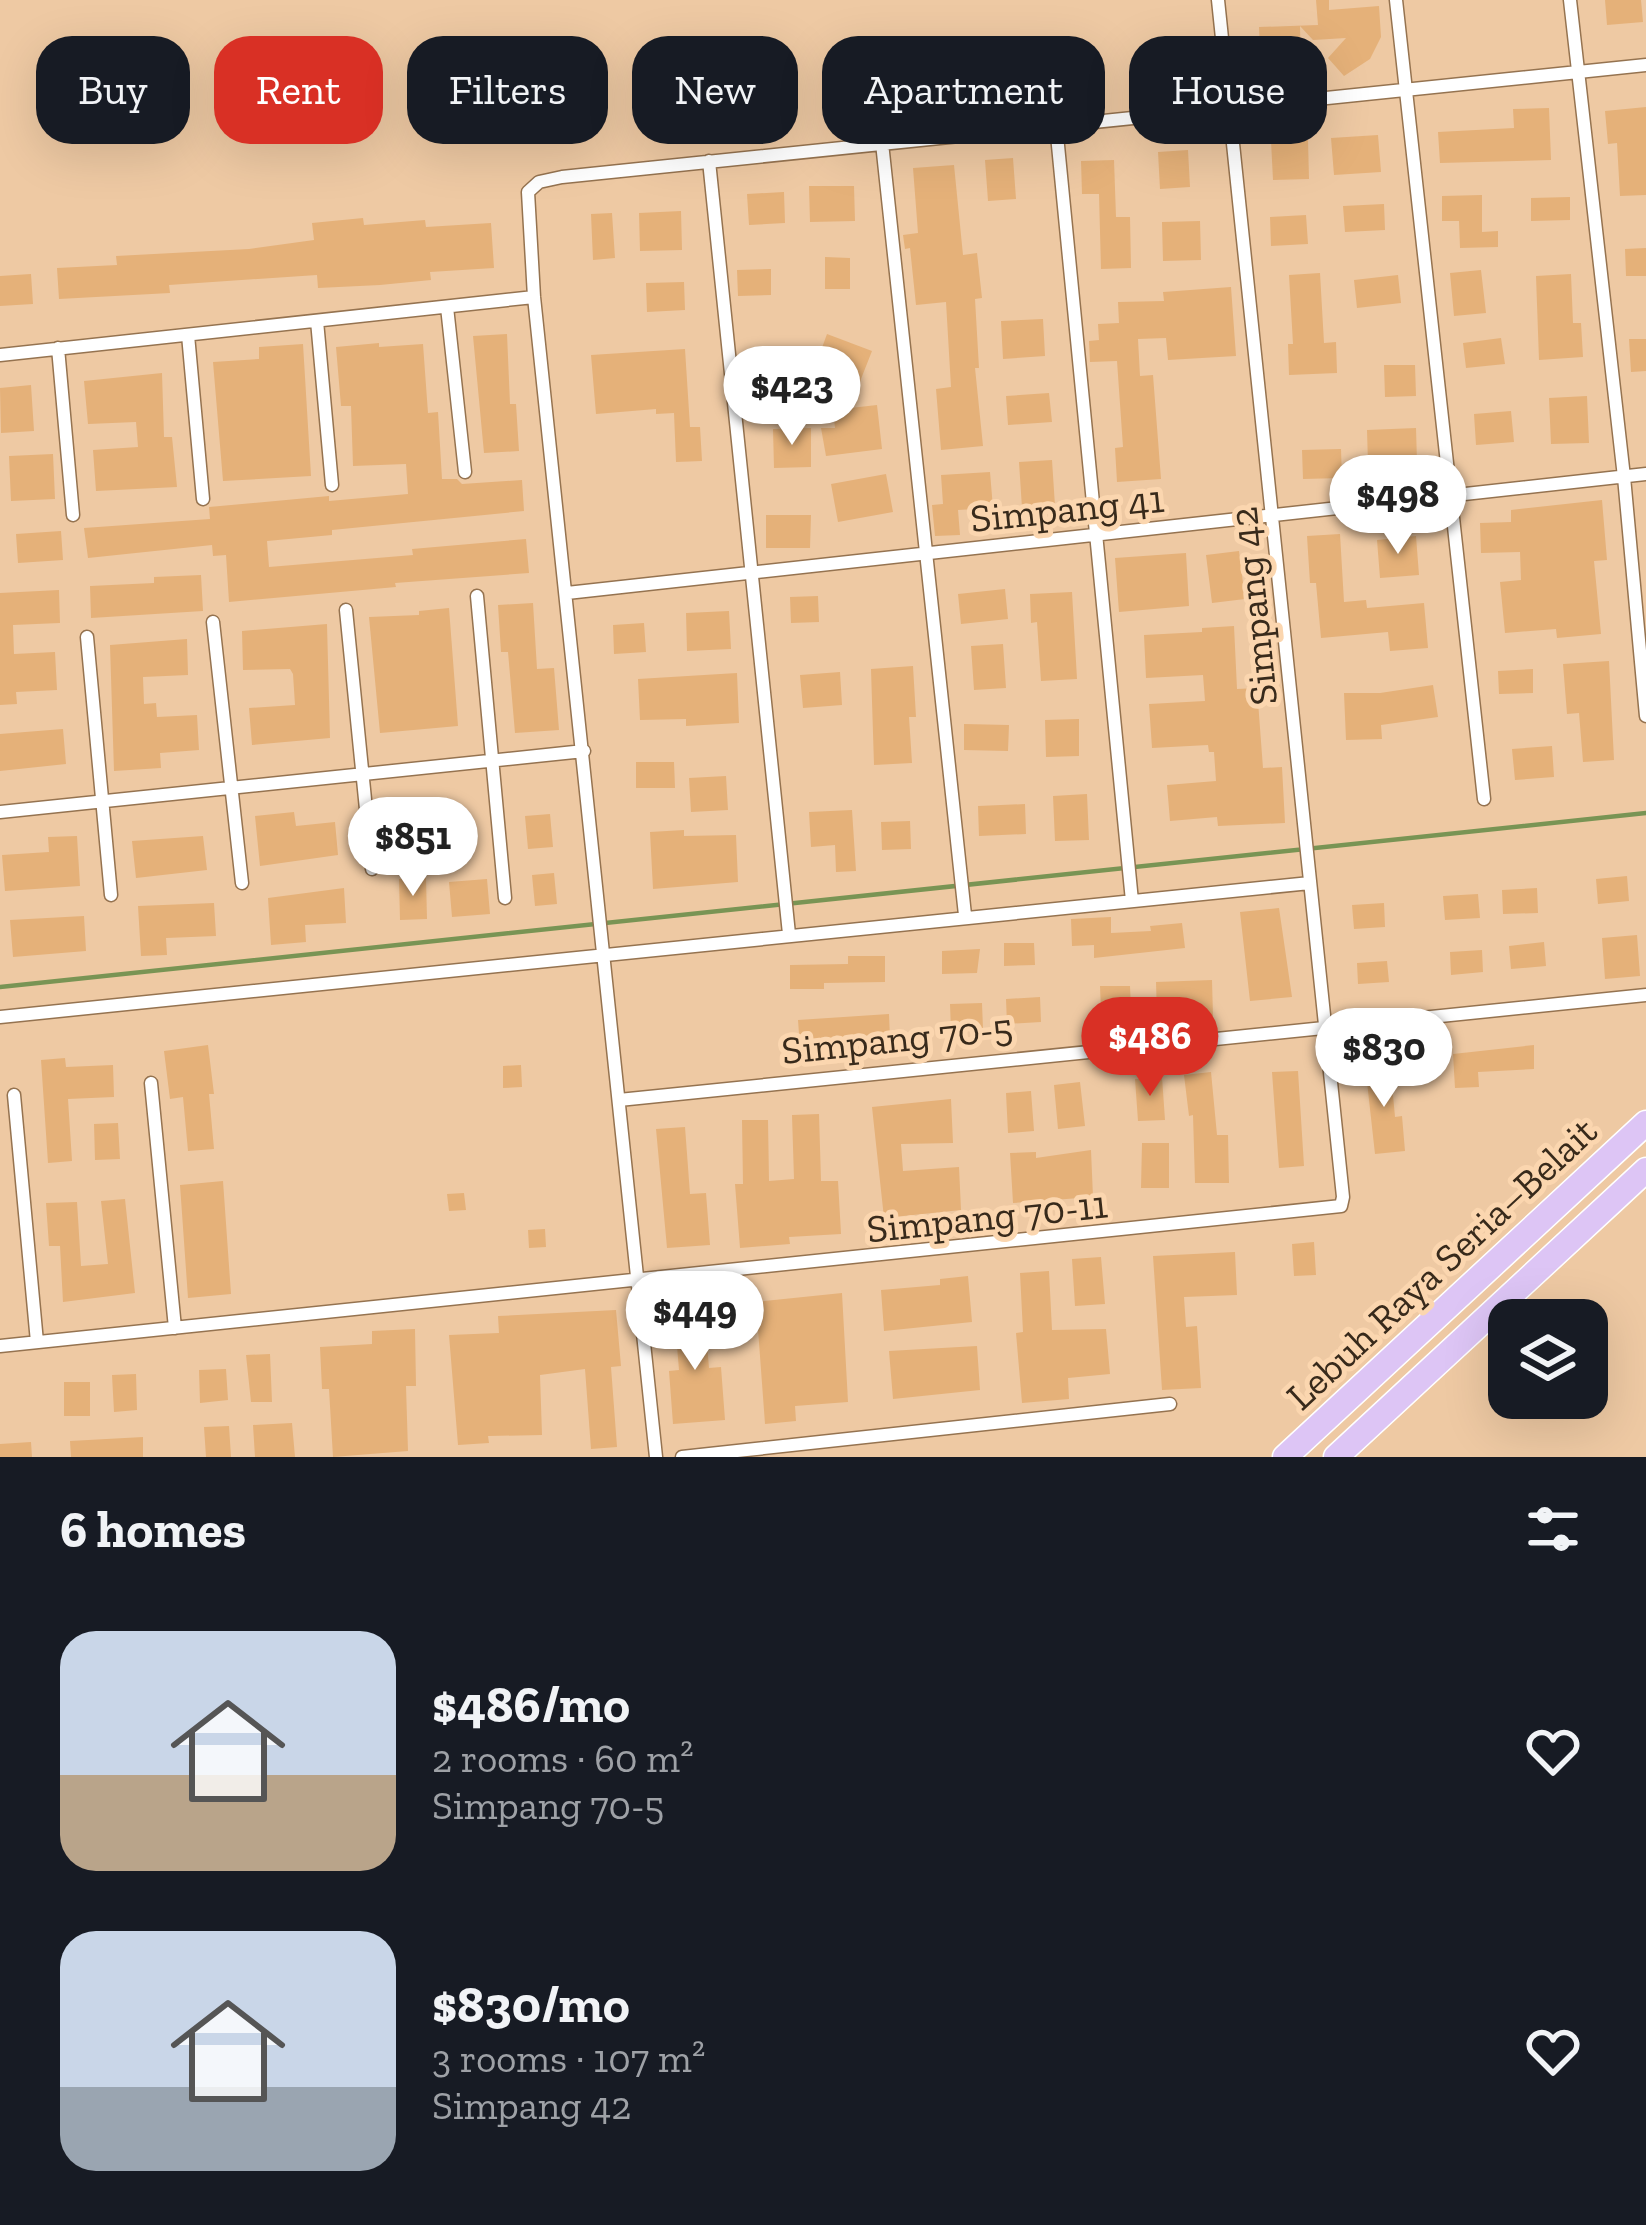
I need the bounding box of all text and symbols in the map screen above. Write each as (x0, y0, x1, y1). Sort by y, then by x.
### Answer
chip: Buy (36, 36, 190, 144)
chip: Rent (214, 36, 383, 144)
chip: Filters (407, 36, 608, 144)
chip: New (632, 36, 798, 144)
chip: Apartment (822, 36, 1105, 144)
chip: House (1129, 36, 1327, 144)
pin: $423 (721, 346, 863, 448)
text: $423 (750, 361, 834, 408)
pin: $498 (1327, 455, 1469, 557)
text: $498 (1356, 470, 1440, 517)
street label: Simpang 41 (968, 475, 1166, 542)
street label: Simpang 42 (1220, 504, 1287, 708)
pin: $851 (342, 797, 484, 899)
text: $851 (375, 812, 451, 859)
pin: $486 (1079, 997, 1221, 1099)
street label: Simpang 70-5 (779, 1003, 1015, 1074)
pin: $830 (1313, 1008, 1455, 1110)
text: $486 (1108, 1012, 1192, 1059)
text: $830 (1342, 1023, 1426, 1070)
street label: Lebuh Raya Seria–Belait (1277, 1107, 1607, 1419)
street label: Simpang 70-11 (864, 1180, 1110, 1253)
pin: $449 (624, 1271, 766, 1373)
text: $449 (653, 1286, 737, 1333)
map controls (1488, 1299, 1608, 1419)
button: layers (1488, 1299, 1608, 1419)
icon: filters (1520, 1496, 1586, 1562)
text: 6 homes (60, 1499, 246, 1560)
text: $486/mo (432, 1674, 630, 1735)
icon: home (156, 1679, 300, 1823)
icon: heart (1520, 1718, 1586, 1784)
text: 2 rooms · 60 m² (432, 1735, 694, 1782)
text: Simpang 70-5 (432, 1782, 664, 1829)
text: $830/mo (432, 1974, 630, 2035)
icon: home (156, 1979, 300, 2123)
icon: heart (1520, 2018, 1586, 2084)
text: 3 rooms · 107 m² (432, 2035, 705, 2082)
text: Simpang 42 (432, 2082, 631, 2129)

